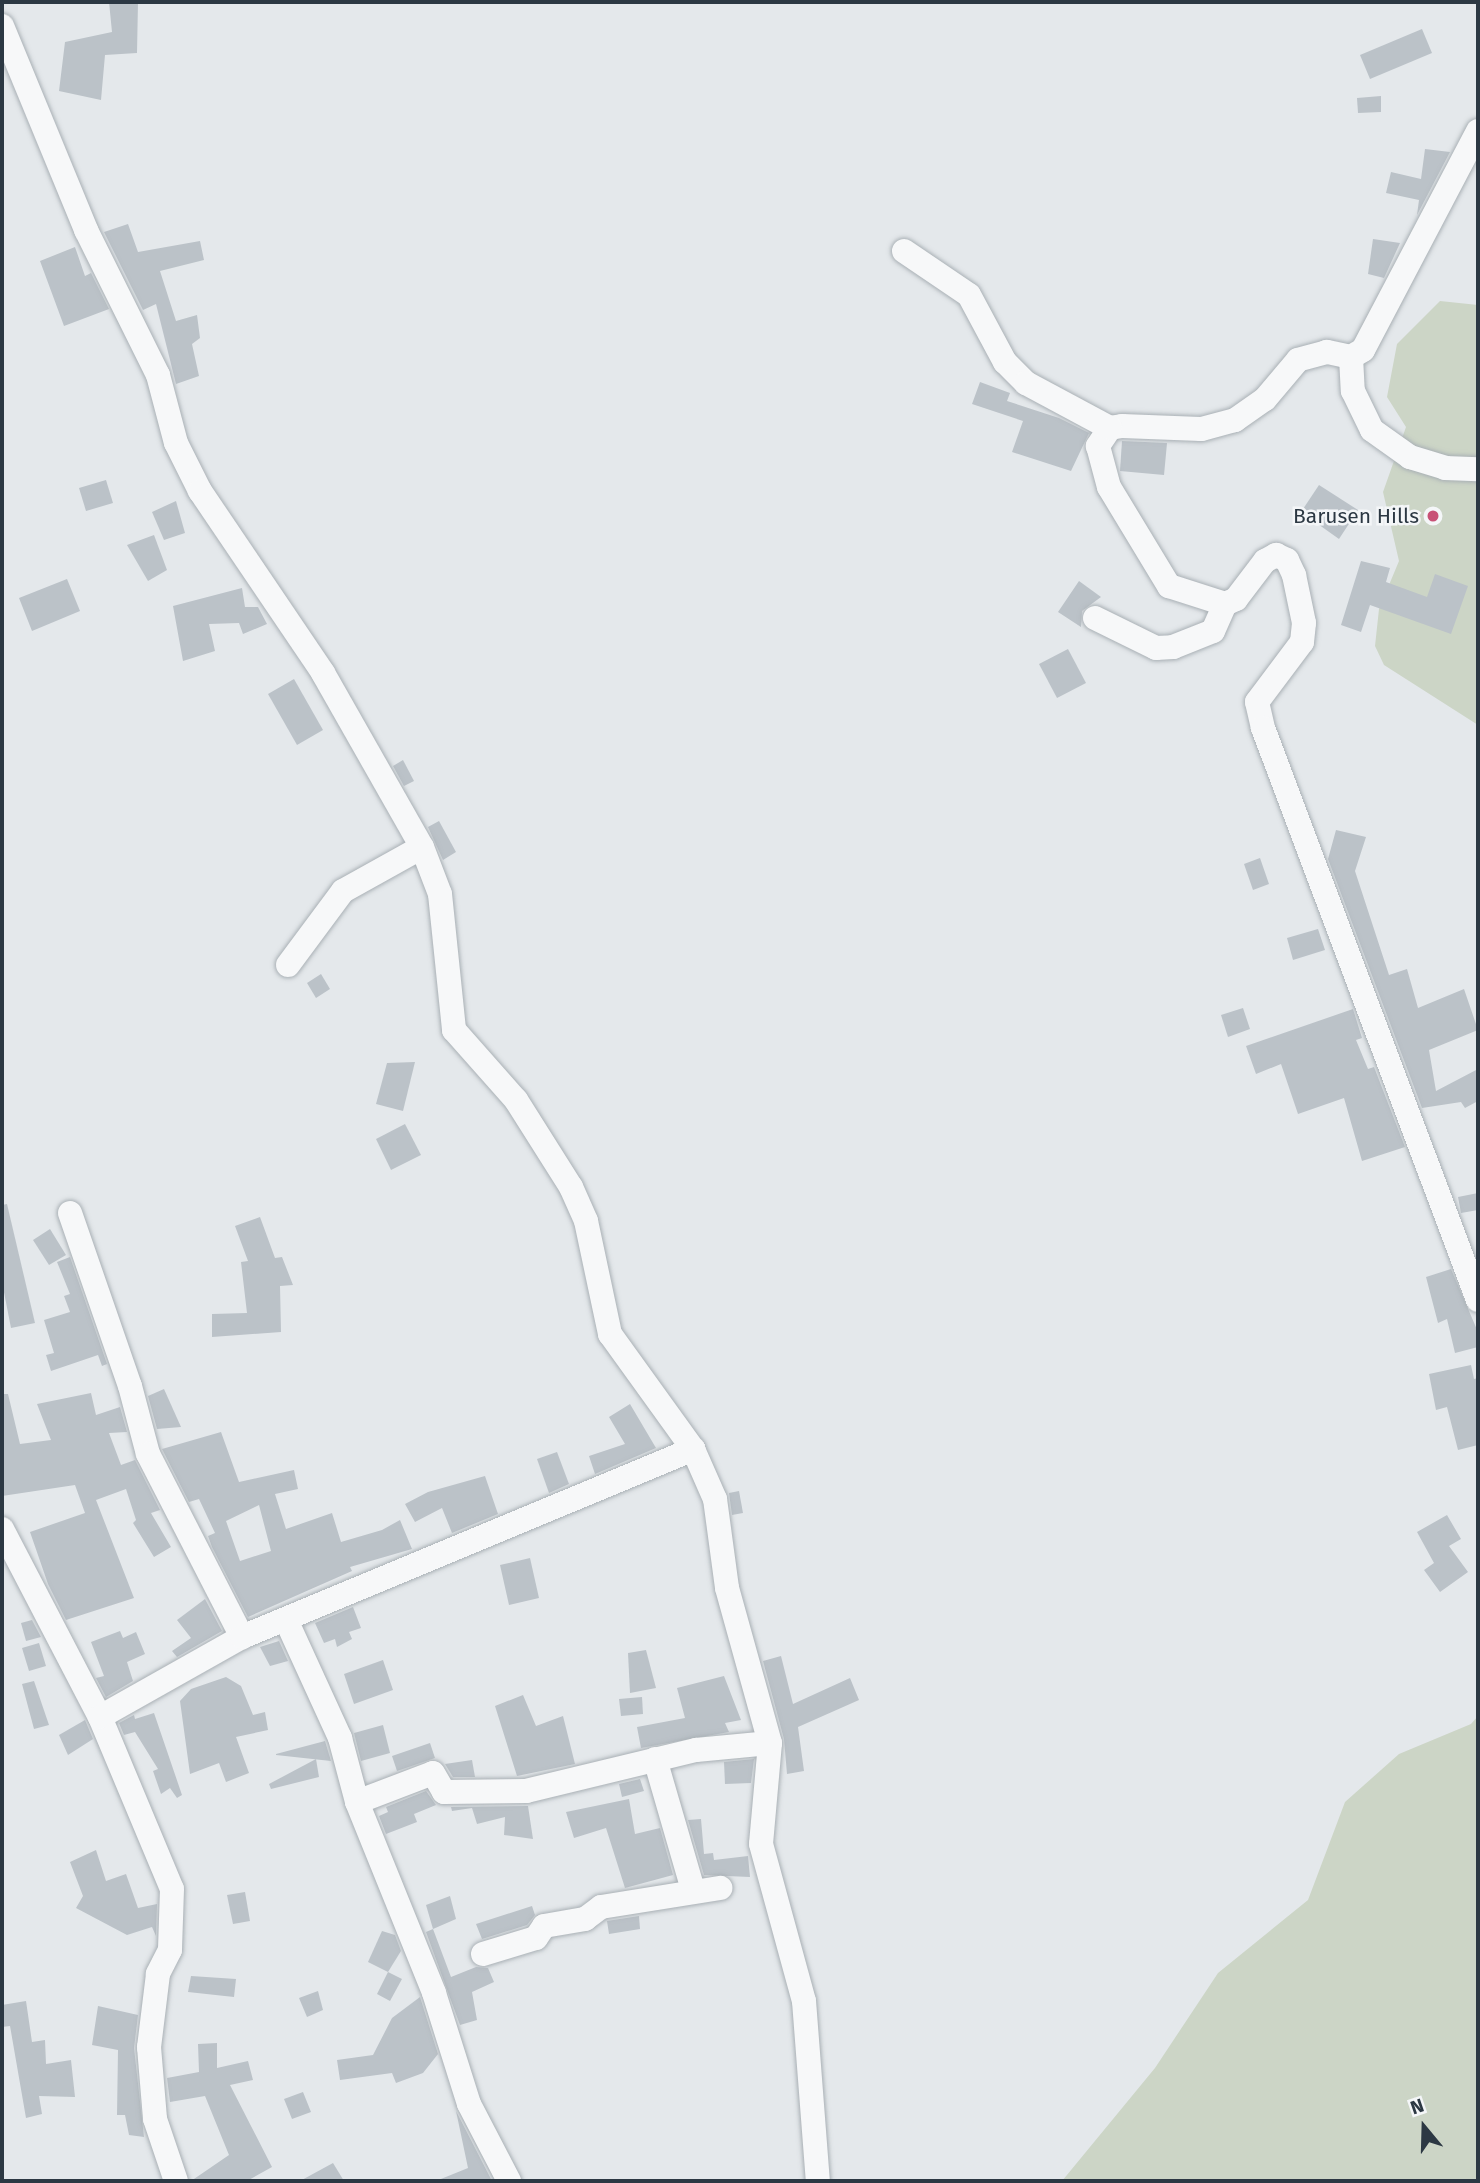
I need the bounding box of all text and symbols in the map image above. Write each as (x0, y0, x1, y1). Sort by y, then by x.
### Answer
place label: Barusen Hills (1293, 503, 1419, 529)
marker: Barusen Hills (1425, 508, 1441, 524)
north arrow (1389, 2092, 1459, 2162)
text: N (1407, 2094, 1427, 2120)

